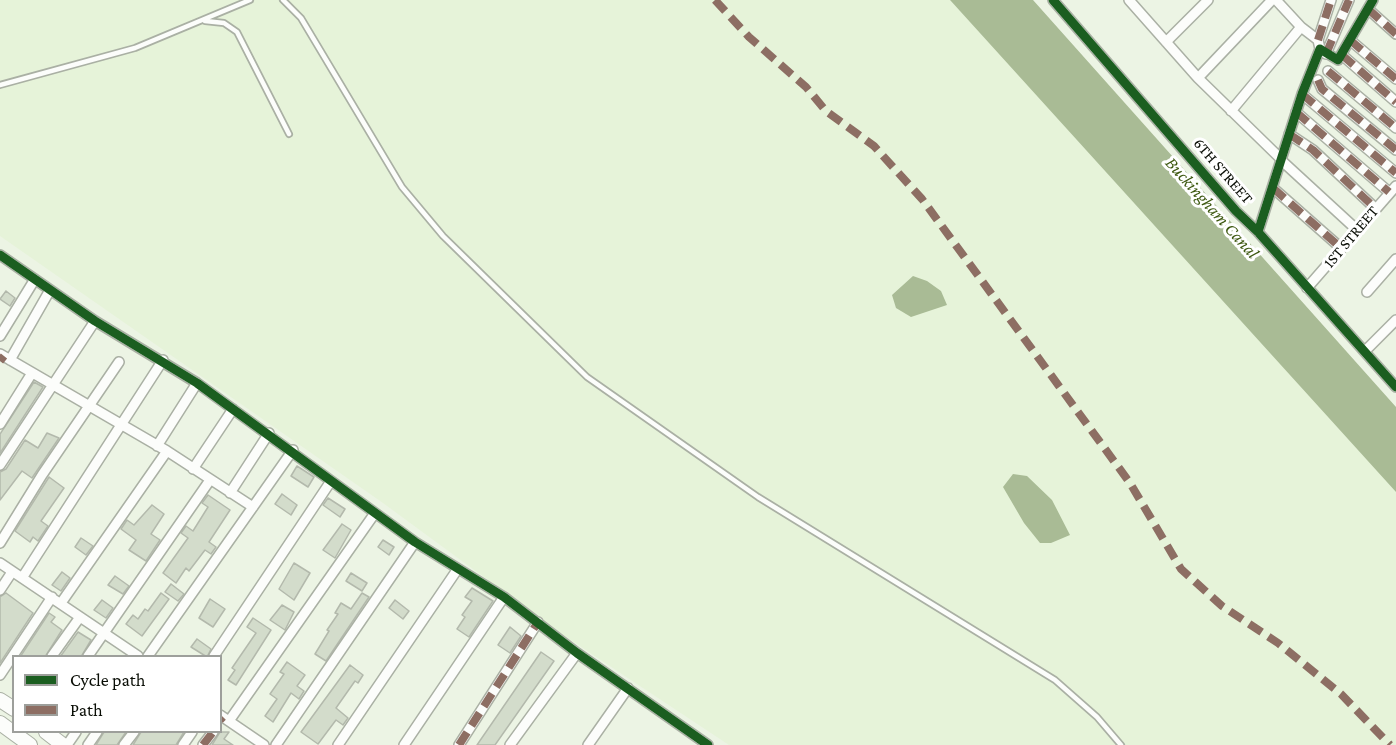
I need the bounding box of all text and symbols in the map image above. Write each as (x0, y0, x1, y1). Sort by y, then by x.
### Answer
street label: 6TH STREET (1189, 134, 1257, 208)
water label: Buckingham Canal (1161, 153, 1263, 263)
street label: 1ST STREET (1319, 202, 1383, 272)
legend (12, 655, 222, 733)
text: Cycle path (70, 670, 145, 690)
text: Path (70, 700, 103, 720)

